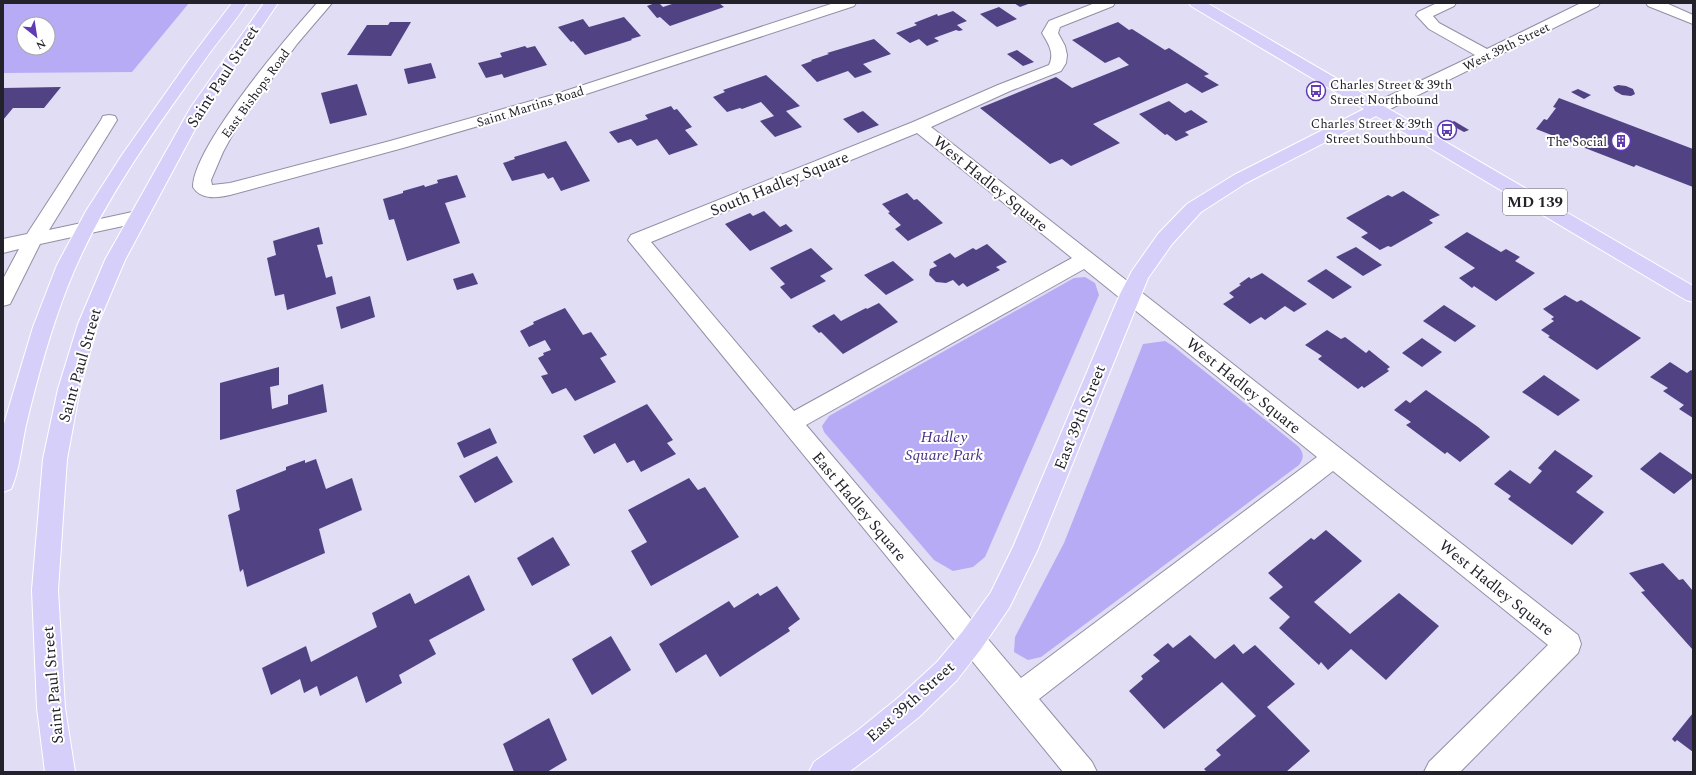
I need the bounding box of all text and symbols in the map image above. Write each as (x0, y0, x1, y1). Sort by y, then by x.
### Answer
north arrow (16, 16, 56, 56)
street label: West 39th Street (1460, 17, 1554, 77)
street label: Saint Paul Street (181, 20, 265, 133)
text: N (33, 35, 49, 54)
street label: East Bishops Road (216, 45, 295, 143)
place label: Charles Street & 39th Street Northbound (1330, 75, 1453, 110)
bus stop icon: Charles Street & 39th Street Northbound (1305, 80, 1327, 102)
street label: Saint Martins Road (474, 81, 586, 133)
place label: Charles Street & 39th Street Southbound (1311, 114, 1433, 149)
bus stop icon: Charles Street & 39th Street Southbound (1436, 119, 1458, 141)
street label: West Hadley Square (928, 130, 1053, 238)
building icon: The Social (1610, 130, 1632, 152)
place label: The Social (1546, 132, 1607, 152)
street label: South Hadley Square (706, 145, 852, 223)
road number: MD 139 (1503, 189, 1567, 215)
street label: Saint Paul Street (52, 305, 108, 425)
street label: West Hadley Square (1181, 332, 1306, 440)
street label: East 39th Street (1048, 361, 1112, 474)
park label: Hadley Square Park (905, 425, 984, 467)
street label: East Hadley Square (806, 446, 913, 567)
street label: West Hadley Square (1434, 534, 1559, 642)
street label: Saint Paul Street (36, 625, 70, 745)
street label: East 39th Street (861, 655, 960, 748)

